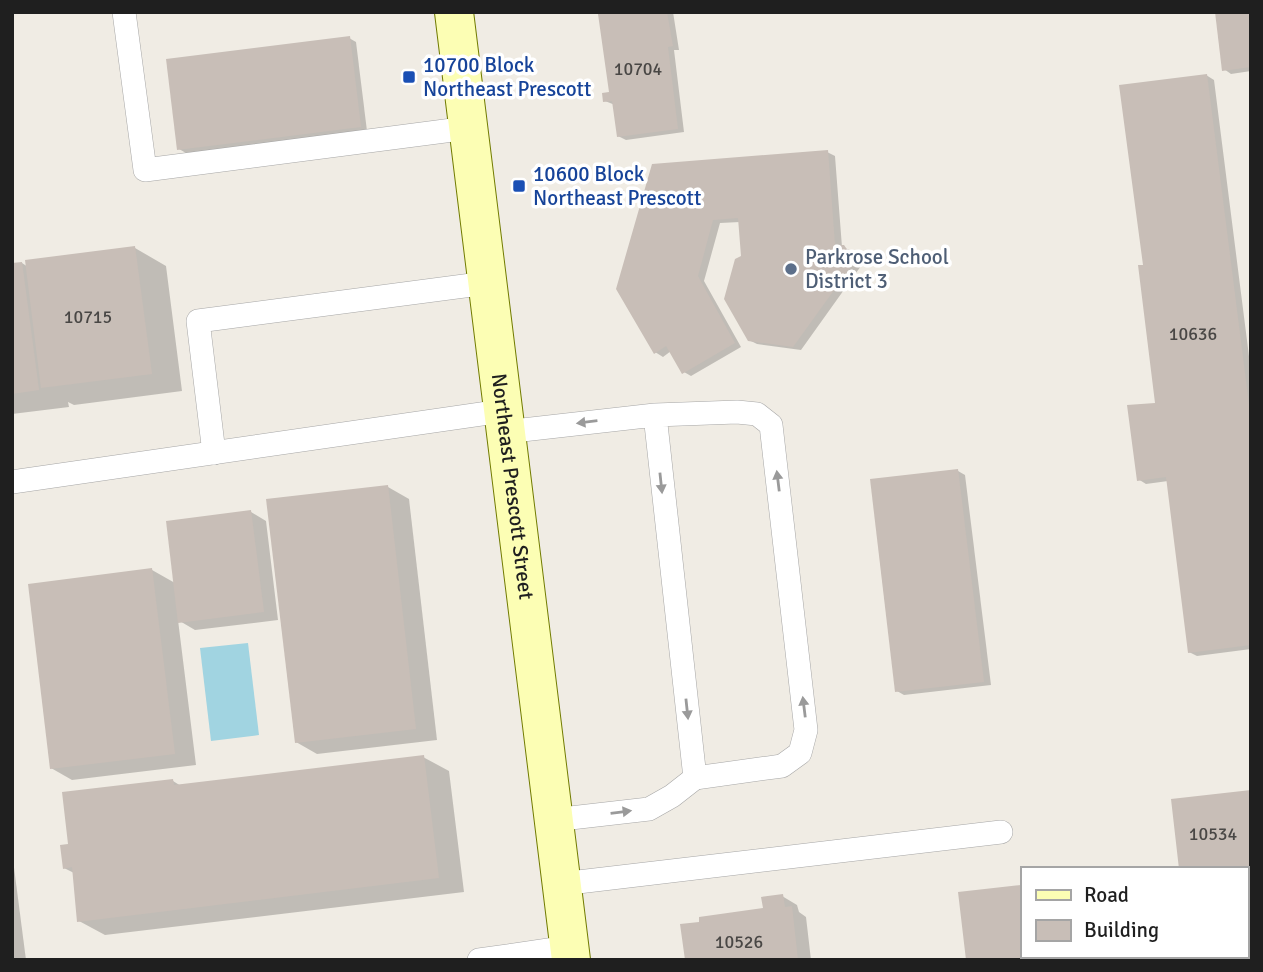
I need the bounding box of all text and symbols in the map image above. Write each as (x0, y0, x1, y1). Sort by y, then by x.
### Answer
place label: 10700 Block Northeast Prescott (423, 52, 591, 102)
house number: 10704 (614, 58, 663, 80)
marker: 10700 Block Northeast Prescott (401, 69, 417, 85)
place label: 10600 Block Northeast Prescott (533, 161, 701, 211)
marker: 10600 Block Northeast Prescott (511, 178, 527, 194)
place label: Parkrose School District 3 (805, 244, 949, 294)
marker: Parkrose School District 3 (783, 261, 799, 277)
house number: 10715 (64, 306, 112, 328)
house number: 10636 (1169, 323, 1217, 345)
street label: Northeast Prescott Street (486, 372, 539, 601)
one-way arrow (576, 417, 598, 428)
one-way arrow (772, 470, 783, 492)
one-way arrow (656, 472, 667, 494)
one-way arrow (798, 696, 809, 718)
one-way arrow (682, 698, 693, 720)
one-way arrow (610, 806, 632, 817)
house number: 10534 (1189, 823, 1238, 845)
legend (1021, 867, 1249, 958)
text: Road (1084, 882, 1129, 908)
text: Building (1084, 917, 1159, 943)
house number: 10526 (715, 931, 763, 953)

